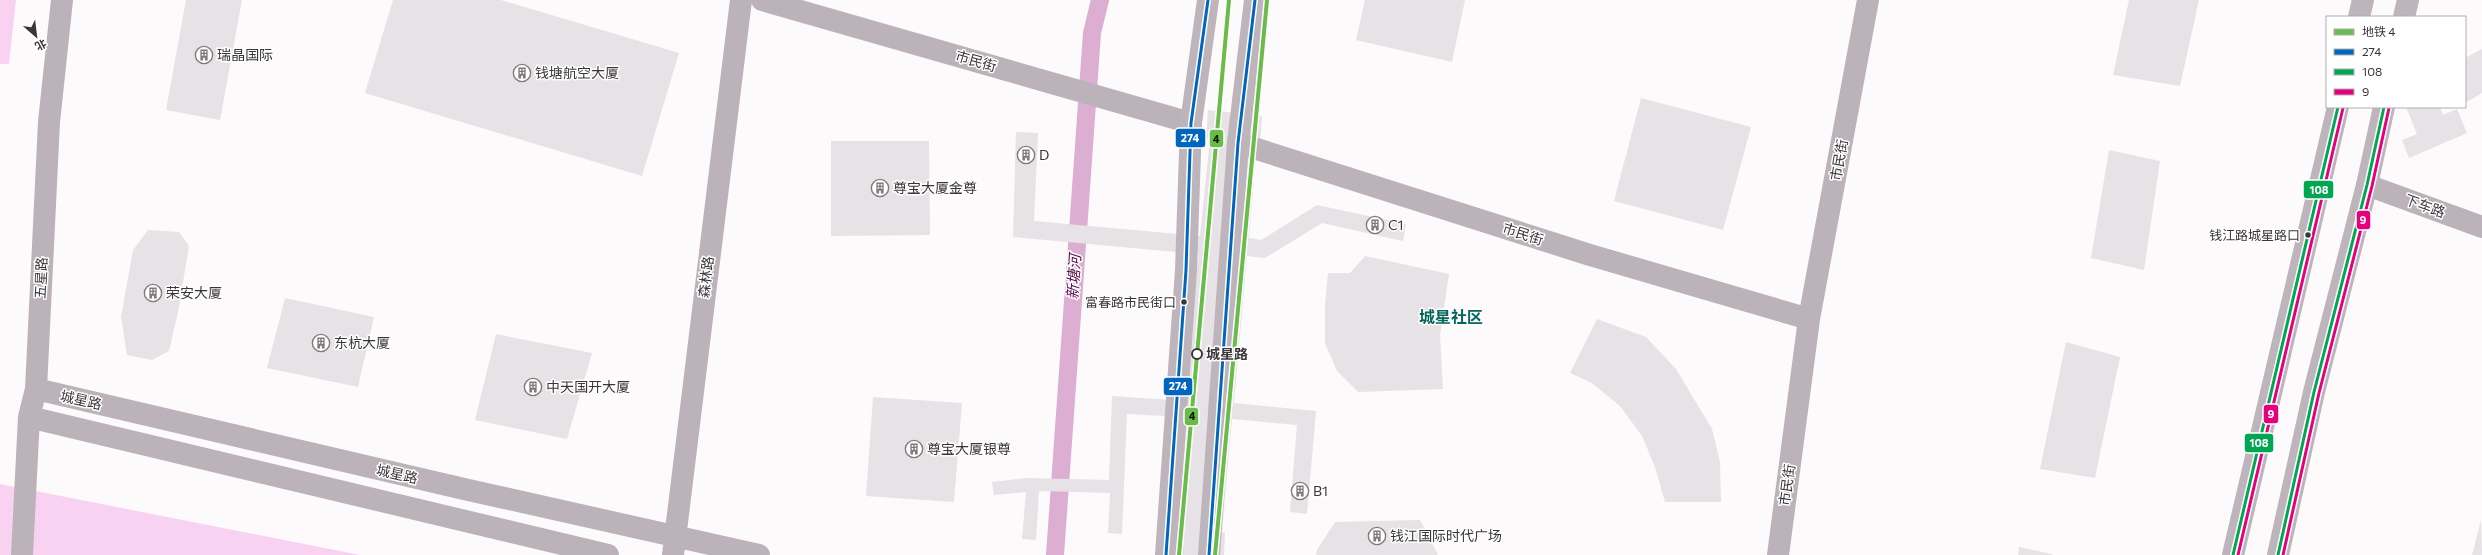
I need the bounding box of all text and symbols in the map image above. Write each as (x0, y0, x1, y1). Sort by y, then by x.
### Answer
north arrow (16, 16, 56, 56)
legend (2326, 16, 2466, 108)
text: 地铁 4 (2362, 24, 2396, 38)
text: 北 (33, 37, 49, 54)
text: 274 (2362, 44, 2381, 58)
building icon: 瑞晶国际 (194, 45, 214, 65)
place label: 瑞晶国际 (217, 46, 273, 63)
street label: 市民街 (954, 47, 999, 74)
building icon: 钱塘航空大厦 (512, 63, 532, 83)
place label: 钱塘航空大厦 (535, 64, 619, 81)
text: 108 (2362, 64, 2382, 78)
text: 9 (2362, 84, 2369, 98)
line badge: 274 (1175, 128, 1206, 148)
line badge: 4 (1209, 129, 1224, 148)
text: 274 (1181, 131, 1199, 144)
text: 4 (1213, 132, 1220, 145)
street label: 市民街 (1826, 138, 1851, 182)
building icon: D (1016, 145, 1036, 165)
place label: D (1039, 146, 1049, 163)
building icon: 尊宝大厦金尊 (870, 178, 890, 198)
place label: 尊宝大厦金尊 (893, 179, 977, 196)
line badge: 108 (2303, 180, 2334, 199)
text: 108 (2309, 183, 2329, 196)
street label: 下车路 (2403, 190, 2448, 221)
line badge: 9 (2356, 210, 2371, 230)
text: 9 (2360, 213, 2367, 226)
building icon: C1 (1365, 215, 1385, 235)
place label: C1 (1388, 216, 1404, 233)
street label: 市民街 (1501, 219, 1546, 248)
place label: 钱江路城星路口 (2209, 227, 2300, 243)
marker: 钱江路城星路口 (2303, 230, 2313, 240)
water label: 新塘河 (1062, 251, 1084, 300)
street label: 森林路 (695, 255, 716, 299)
street label: 五星路 (31, 257, 50, 299)
building icon: 荣安大厦 (143, 283, 163, 303)
place label: 荣安大厦 (166, 284, 222, 301)
place label: 富春路市民街口 (1085, 294, 1176, 310)
marker: 富春路市民街口 (1179, 297, 1189, 307)
district label: 城星社区 (1419, 307, 1483, 326)
building icon: 东杭大厦 (311, 333, 331, 353)
place label: 东杭大厦 (334, 334, 390, 351)
place label: 城星路 (1206, 345, 1248, 362)
marker: 城星路 (1191, 348, 1203, 360)
building icon: 中天国开大厦 (523, 377, 543, 397)
line badge: 274 (1163, 377, 1193, 396)
place label: 中天国开大厦 (546, 378, 630, 395)
text: 274 (1169, 379, 1187, 392)
street label: 城星路 (59, 387, 103, 413)
line badge: 9 (2263, 404, 2279, 424)
line badge: 4 (1184, 407, 1199, 426)
text: 9 (2268, 407, 2275, 420)
text: 4 (1189, 409, 1196, 422)
line badge: 108 (2244, 433, 2274, 453)
text: 108 (2249, 436, 2269, 449)
building icon: 尊宝大厦银尊 (904, 439, 924, 459)
place label: 尊宝大厦银尊 (927, 440, 1011, 457)
street label: 城星路 (375, 461, 419, 487)
street label: 市民街 (1775, 463, 1798, 507)
building icon: B1 (1290, 481, 1310, 501)
place label: B1 (1313, 482, 1328, 499)
building icon: 钱江国际时代广场 (1367, 526, 1387, 546)
place label: 钱江国际时代广场 (1390, 527, 1502, 544)

